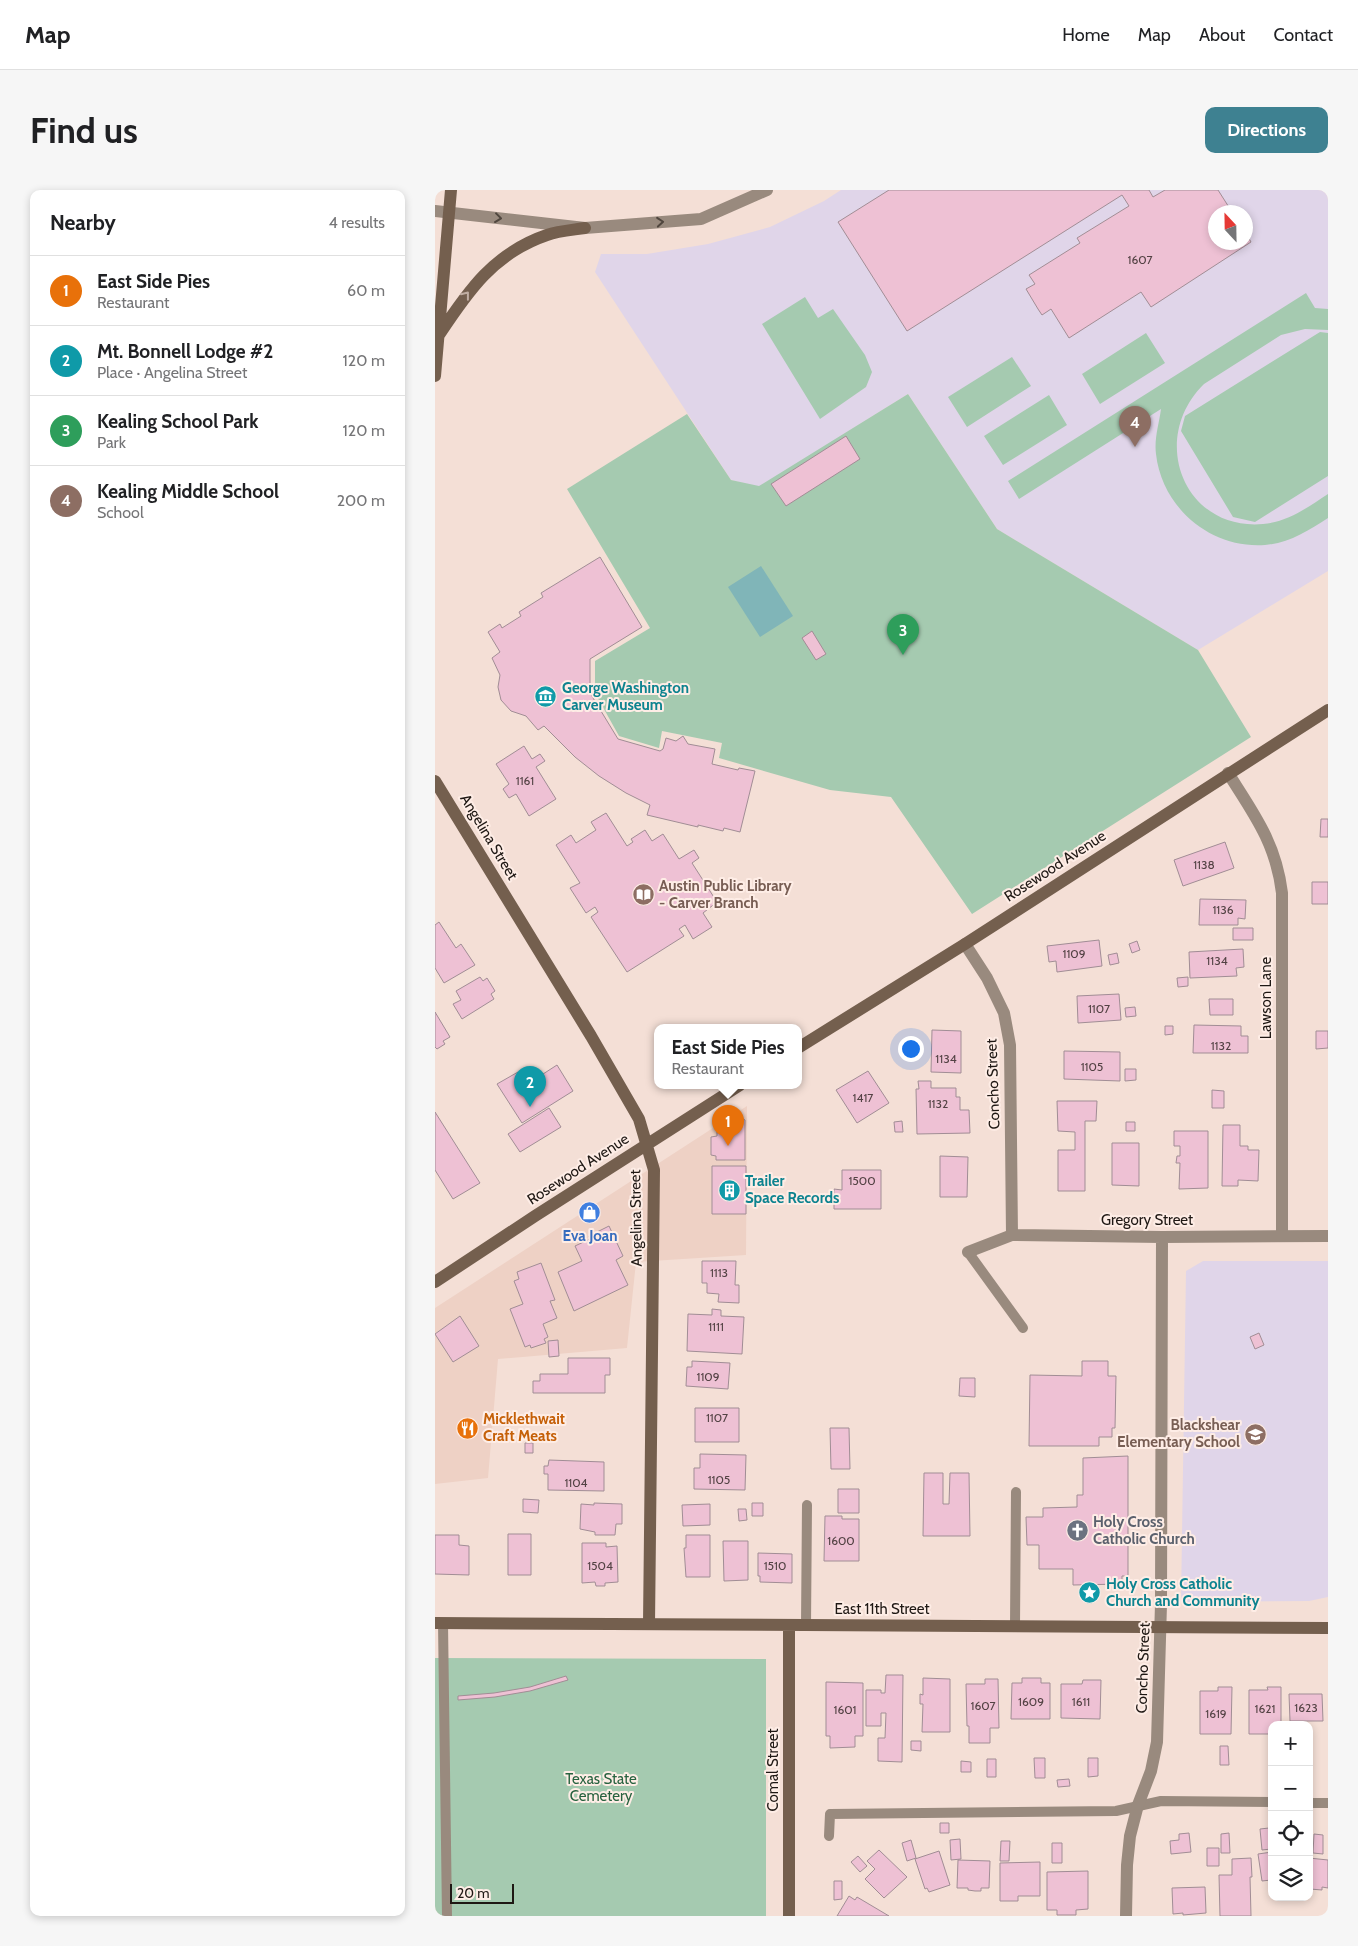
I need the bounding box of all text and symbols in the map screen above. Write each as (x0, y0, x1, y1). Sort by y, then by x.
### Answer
text: Map (25, 20, 71, 49)
text: Home (1062, 24, 1110, 46)
text: Map (1138, 24, 1171, 46)
text: About (1199, 24, 1245, 46)
text: Contact (1273, 24, 1333, 46)
button: Directions (1205, 107, 1328, 153)
text: Find us (30, 109, 138, 152)
north arrow (1208, 205, 1253, 250)
text: Nearby (50, 210, 116, 235)
one-way arrow (495, 212, 503, 223)
text: 4 results (328, 213, 385, 232)
one-way arrow (656, 217, 664, 228)
house number: 1607 (1127, 252, 1153, 267)
text: East Side Pies (97, 270, 210, 293)
text: 1 (63, 281, 69, 300)
text: 60 m (347, 281, 385, 300)
one-way arrow (461, 292, 469, 301)
text: Restaurant (97, 293, 169, 312)
text: Mt. Bonnell Lodge #2 (97, 340, 273, 363)
text: 2 (62, 351, 70, 370)
text: 120 m (343, 351, 385, 370)
text: Place · Angelina Street (97, 363, 247, 382)
pin: 4 (1119, 406, 1151, 447)
text: Kealing School Park (97, 410, 258, 433)
text: 3 (62, 421, 70, 440)
text: 120 m (343, 421, 385, 440)
text: Park (97, 433, 126, 452)
text: Kealing Middle School (97, 480, 279, 503)
text: 4 (61, 491, 71, 510)
text: 200 m (337, 491, 385, 510)
text: School (97, 503, 144, 522)
pin: 3 (887, 614, 919, 655)
place label: George Washington Carver Museum (562, 679, 689, 714)
museum icon: George Washington Carver Museum (534, 685, 558, 709)
house number: 1161 (516, 773, 534, 788)
street label: Angelina Street (456, 791, 522, 883)
street label: Rosewood Avenue (1001, 826, 1109, 906)
house number: 1138 (1193, 857, 1215, 872)
place label: Austin Public Library - Carver Branch (659, 877, 793, 912)
library icon: Austin Public Library - Carver Branch (631, 883, 655, 907)
house number: 1136 (1212, 902, 1234, 917)
house number: 1109 (1062, 946, 1086, 961)
house number: 1134 (1206, 953, 1228, 968)
street label: Lawson Lane (1257, 956, 1275, 1039)
house number: 1107 (1088, 1001, 1110, 1016)
popup (654, 1024, 802, 1089)
text: East Side Pies (671, 1036, 785, 1059)
your location (898, 1036, 924, 1062)
street label: Concho Street (982, 1038, 1004, 1130)
house number: 1132 (1211, 1038, 1231, 1053)
house number: 1134 (935, 1051, 957, 1066)
text: Restaurant (671, 1059, 744, 1078)
house number: 1105 (1081, 1059, 1103, 1074)
pin: 2 (514, 1066, 546, 1107)
house number: 1417 (853, 1090, 873, 1105)
house number: 1132 (928, 1096, 948, 1111)
pin: 1 (712, 1105, 744, 1146)
street label: Rosewood Avenue (524, 1129, 632, 1209)
street label: Angelina Street (626, 1169, 646, 1267)
place label: Trailer Space Records (745, 1172, 839, 1207)
house number: 1500 (848, 1173, 876, 1188)
building icon: Trailer Space Records (717, 1178, 741, 1202)
shop icon: Eva Joan (578, 1201, 602, 1225)
street label: Gregory Street (1101, 1211, 1193, 1229)
place label: Eva Joan (562, 1227, 618, 1245)
house number: 1113 (710, 1265, 728, 1280)
house number: 1111 (708, 1319, 724, 1334)
house number: 1109 (696, 1369, 720, 1384)
place label: Micklethwait Craft Meats (483, 1410, 565, 1445)
house number: 1107 (706, 1410, 728, 1425)
restaurant icon: Micklethwait Craft Meats (455, 1416, 479, 1440)
place label: Blackshear Elementary School (1117, 1416, 1240, 1451)
school or university icon: Blackshear Elementary School (1244, 1422, 1268, 1446)
house number: 1105 (708, 1472, 730, 1487)
house number: 1104 (564, 1475, 588, 1490)
place label: Holy Cross Catholic Church (1093, 1513, 1195, 1548)
church icon: Holy Cross Catholic Church (1065, 1519, 1089, 1543)
house number: 1600 (827, 1533, 855, 1548)
house number: 1504 (587, 1558, 613, 1573)
house number: 1510 (764, 1558, 786, 1573)
place label: Holy Cross Catholic Church and Community (1106, 1575, 1260, 1610)
place icon: Holy Cross Catholic Church and Community (1078, 1581, 1102, 1605)
street label: East 11th Street (834, 1600, 930, 1618)
street label: Concho Street (1132, 1622, 1154, 1714)
house number: 1609 (1018, 1694, 1044, 1709)
house number: 1611 (1072, 1694, 1090, 1709)
house number: 1607 (970, 1698, 996, 1713)
house number: 1623 (1294, 1700, 1318, 1715)
house number: 1621 (1255, 1701, 1275, 1716)
house number: 1601 (833, 1702, 857, 1717)
house number: 1619 (1205, 1706, 1227, 1721)
map controls (1268, 1721, 1313, 1901)
button: + (1268, 1721, 1313, 1766)
street label: Comal Street (764, 1728, 782, 1812)
button: − (1268, 1766, 1313, 1811)
park label: Texas State Cemetery (565, 1770, 637, 1805)
button: locate (1268, 1811, 1313, 1856)
button: layers (1268, 1856, 1313, 1901)
scale bar (450, 1881, 514, 1904)
text: 20 m (457, 1884, 490, 1902)

